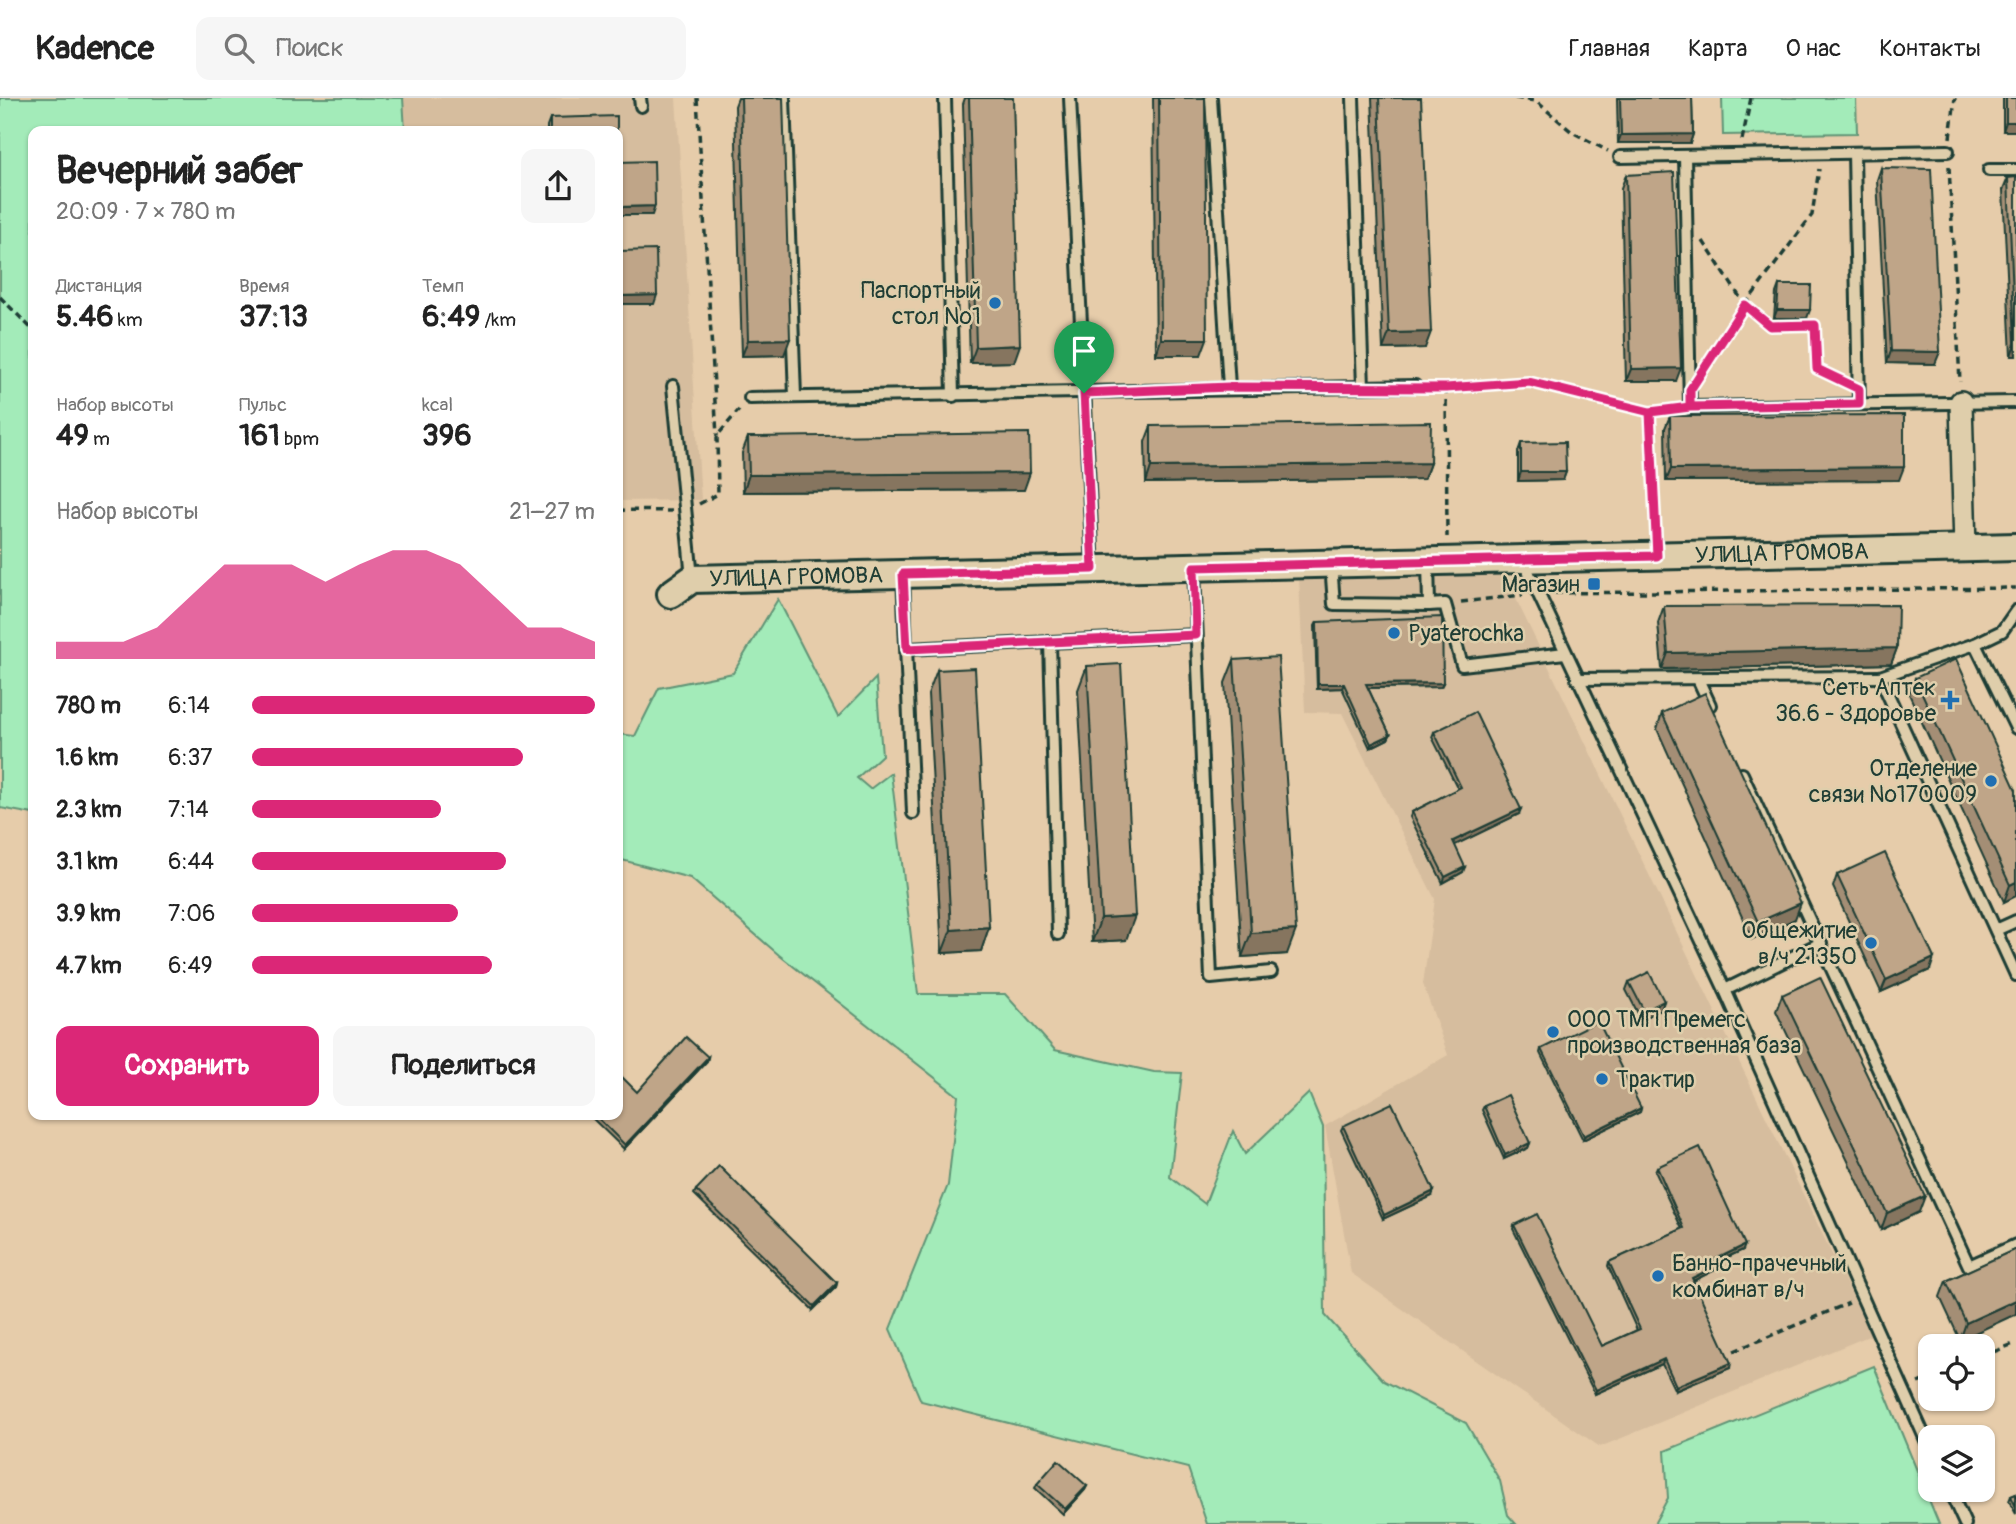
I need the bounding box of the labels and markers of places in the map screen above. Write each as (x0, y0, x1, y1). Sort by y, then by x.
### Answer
place label: Паспортный стол №1 (861, 276, 981, 331)
marker: Паспортный стол №1 (987, 295, 1003, 311)
pin (1054, 321, 1114, 393)
place label: Магазин (1501, 570, 1580, 599)
marker: Магазин (1586, 576, 1602, 592)
place label: Pyaterochka (1408, 619, 1524, 648)
marker: Pyaterochka (1386, 625, 1402, 641)
place label: Сеть Аптек 36.6 - Здоровье (1775, 673, 1937, 728)
marker: Сеть Аптек 36.6 - Здоровье (1942, 692, 1958, 708)
place label: Отделение связи №170009 (1809, 754, 1978, 809)
marker: Отделение связи №170009 (1983, 773, 1999, 789)
place label: Общежитие в/ч 21350 (1741, 916, 1858, 971)
marker: Общежитие в/ч 21350 (1863, 935, 1879, 951)
place label: ООО ТМП Премегс производственная база (1567, 1005, 1801, 1060)
marker: ООО ТМП Премегс производственная база (1545, 1024, 1561, 1040)
place label: Трактир (1616, 1065, 1695, 1094)
marker: Трактир (1594, 1071, 1610, 1087)
place label: Банно-прачечный комбинат в/ч (1672, 1249, 1847, 1304)
marker: Банно-прачечный комбинат в/ч (1650, 1268, 1666, 1284)

